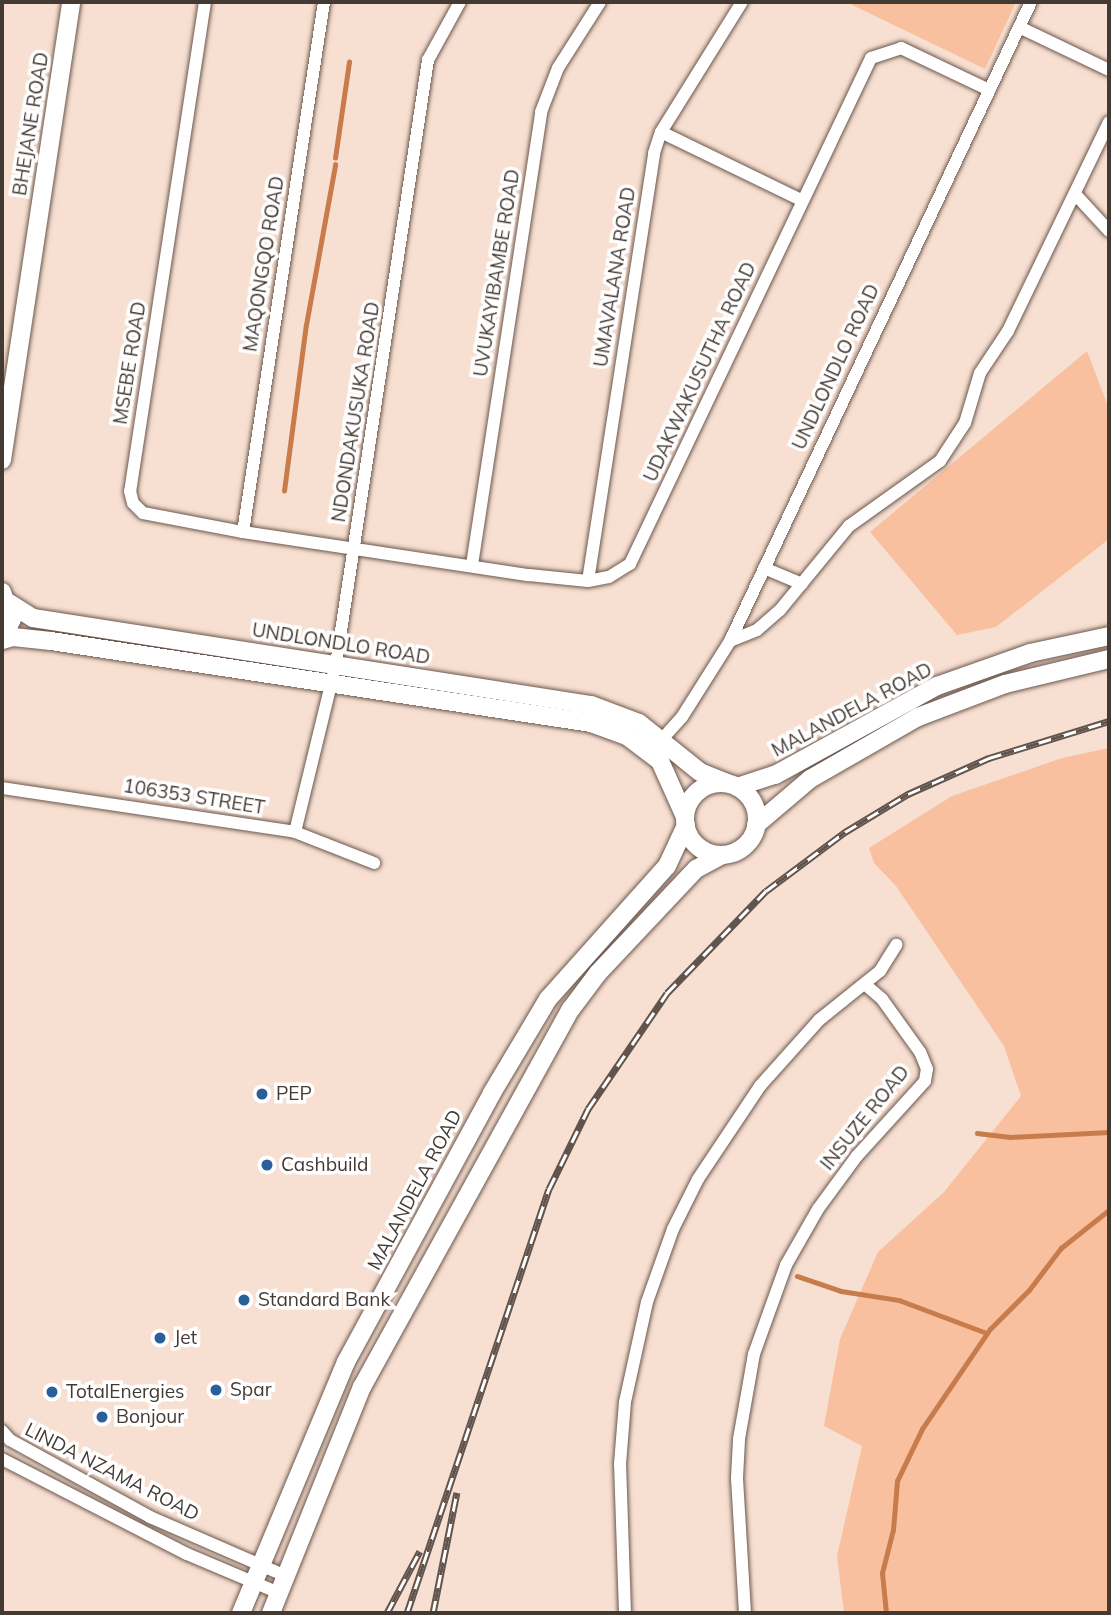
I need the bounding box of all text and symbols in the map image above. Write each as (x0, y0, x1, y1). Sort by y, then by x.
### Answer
street label: BHEJANE ROAD (8, 51, 54, 197)
street label: UVUKAYIBAMBE ROAD (469, 168, 525, 378)
street label: MAQONGQO ROAD (239, 175, 289, 353)
street label: UMAVALANA ROAD (590, 185, 640, 369)
street label: UDAKWAKUSUTHA ROAD (639, 259, 761, 485)
street label: UNDLONDLO ROAD (788, 281, 884, 453)
street label: MSEBE ROAD (109, 300, 151, 426)
street label: NDONDAKUSUKA ROAD (327, 300, 385, 524)
street label: UNDLONDLO ROAD (250, 619, 432, 669)
street label: MALANDELA ROAD (768, 658, 936, 762)
street label: 106353 STREET (122, 775, 266, 819)
street label: INSUZE ROAD (816, 1061, 914, 1175)
place label: PEP (276, 1083, 312, 1105)
marker: PEP (254, 1086, 270, 1102)
street label: MALANDELA ROAD (363, 1106, 467, 1274)
place label: Cashbuild (281, 1154, 368, 1176)
marker: Cashbuild (259, 1157, 275, 1173)
place label: Standard Bank (258, 1289, 390, 1311)
marker: Standard Bank (236, 1292, 252, 1308)
place label: Jet (174, 1327, 197, 1349)
marker: Jet (152, 1330, 168, 1346)
place label: Spar (230, 1379, 272, 1401)
place label: TotalEnergies (66, 1381, 185, 1403)
marker: Spar (208, 1382, 224, 1398)
marker: TotalEnergies (44, 1384, 60, 1400)
place label: Bonjour (116, 1406, 184, 1428)
marker: Bonjour (94, 1409, 110, 1425)
street label: LINDA NZAMA ROAD (21, 1418, 203, 1526)

